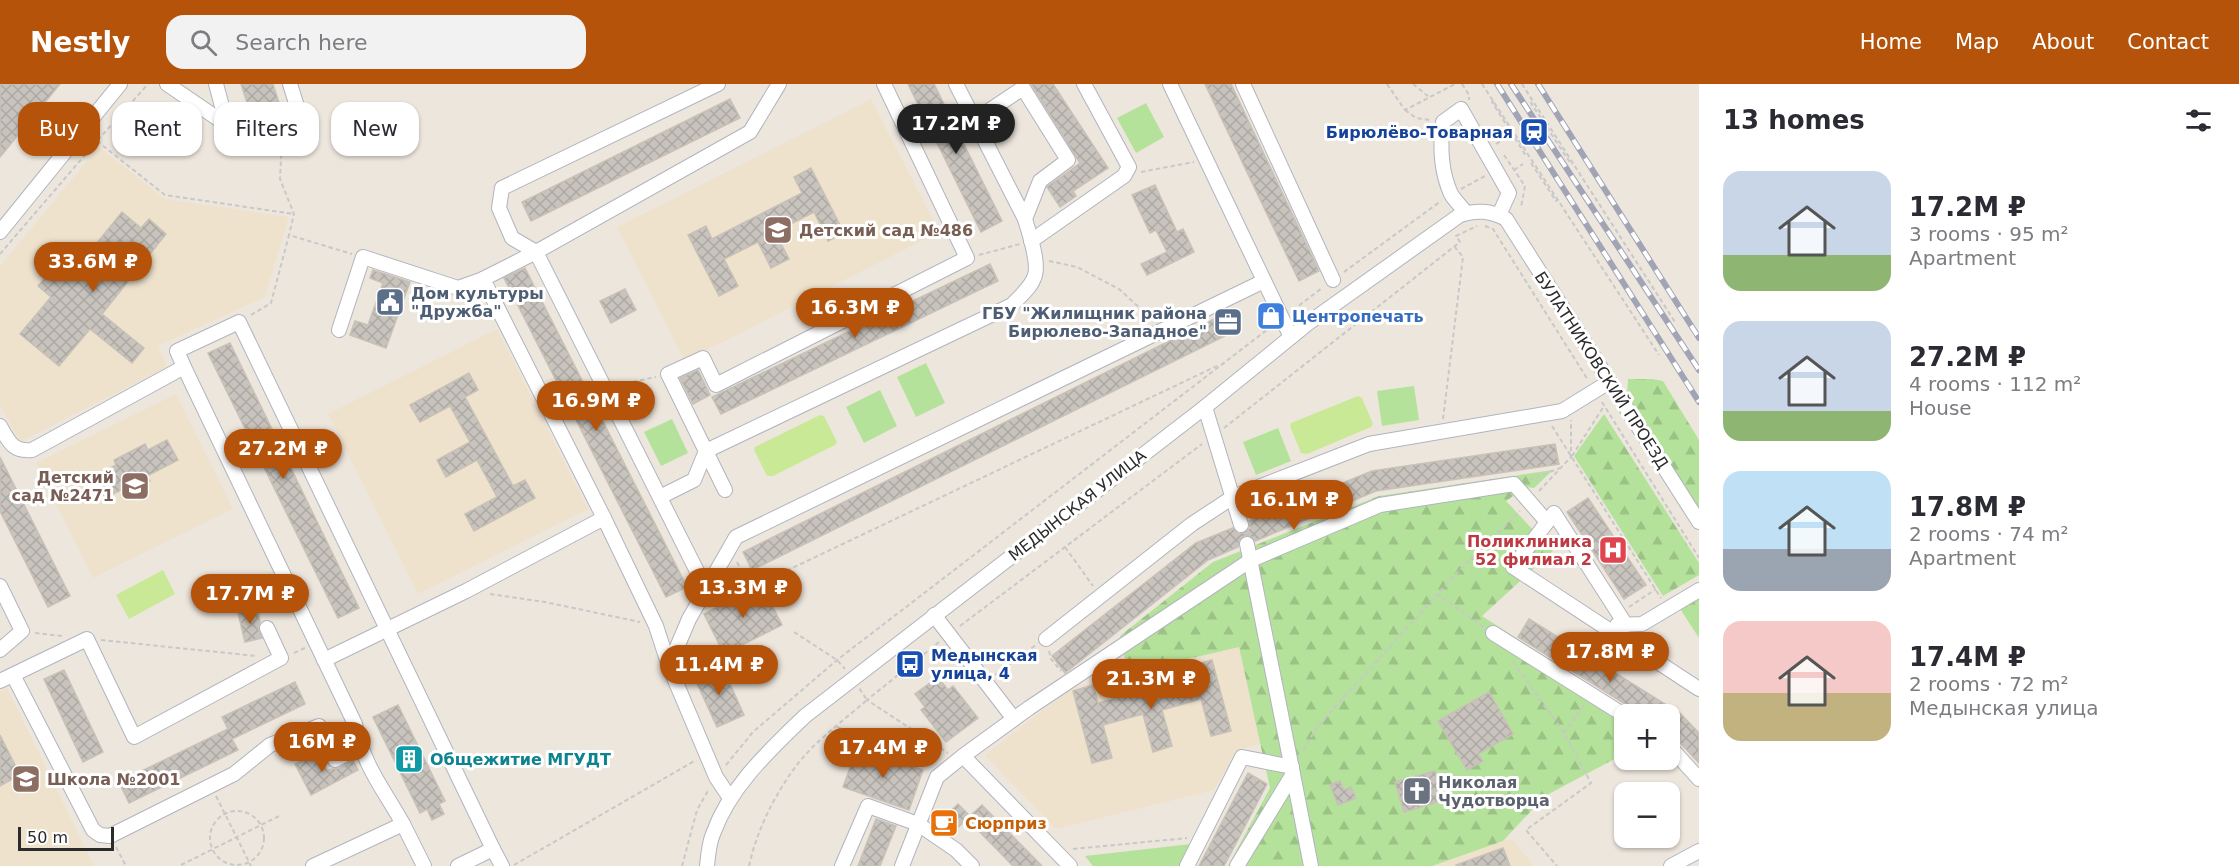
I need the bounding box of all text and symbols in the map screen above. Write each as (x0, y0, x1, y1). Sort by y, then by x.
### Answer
search box (166, 15, 586, 69)
text: Nestly (30, 26, 130, 59)
icon: search (187, 26, 220, 59)
text: Search here (235, 30, 367, 55)
text: Home (1860, 30, 1922, 54)
text: Map (1955, 30, 1999, 54)
text: About (2032, 30, 2094, 54)
text: Contact (2127, 30, 2209, 54)
chip: Buy (18, 102, 100, 156)
chip: Rent (112, 102, 202, 156)
chip: Filters (214, 102, 319, 156)
chip: New (331, 102, 419, 156)
pin: 17.2M ₽ (901, 104, 1011, 155)
icon: filters (2182, 104, 2215, 137)
text: 13 homes (1723, 105, 1865, 135)
text: 17.2M ₽ (911, 111, 1001, 135)
station icon: Бирюлёво-Товарная (1518, 116, 1550, 148)
place label: Бирюлёво-Товарная (1326, 123, 1513, 142)
text: 17.2M ₽ (1909, 192, 2026, 222)
icon: home (1771, 195, 1843, 267)
school or university icon: Детский сад №486 (762, 214, 794, 246)
place label: Детский сад №486 (799, 221, 973, 240)
text: 3 rooms · 95 m² (1909, 222, 2069, 246)
pin: 33.6M ₽ (38, 242, 148, 293)
text: Apartment (1909, 246, 2016, 270)
text: 33.6M ₽ (48, 249, 138, 273)
street label: БУЛАТНИКОВСКИЙ ПРОЕЗД (1531, 268, 1672, 472)
place label: Дом культуры "Дружба" (411, 284, 544, 321)
public building icon: Дом культуры "Дружба" (374, 286, 406, 318)
pin: 16.3M ₽ (800, 288, 910, 339)
text: 16.3M ₽ (810, 295, 900, 319)
shop icon: Центропечать (1255, 300, 1287, 332)
place label: ГБУ "Жилищник района Бирюлево-Западное" (982, 304, 1207, 341)
office icon: ГБУ "Жилищник района Бирюлево-Западное" (1212, 306, 1244, 338)
place label: Центропечать (1292, 307, 1424, 326)
text: 27.2M ₽ (1909, 342, 2026, 372)
icon: home (1771, 345, 1843, 417)
text: 4 rooms · 112 m² (1909, 372, 2081, 396)
pin: 16.9M ₽ (541, 381, 651, 432)
text: 16.9M ₽ (551, 388, 641, 412)
text: House (1909, 396, 1972, 420)
pin: 27.2M ₽ (228, 429, 338, 480)
text: 27.2M ₽ (238, 436, 328, 460)
street label: МЕДЫНСКАЯ УЛИЦА (1005, 446, 1150, 565)
place label: Детский сад №2471 (11, 468, 114, 505)
school or university icon: Детский сад №2471 (119, 470, 151, 502)
pin: 16.1M ₽ (1239, 480, 1349, 531)
text: 16.1M ₽ (1249, 487, 1339, 511)
text: 17.8M ₽ (1909, 492, 2026, 522)
icon: home (1771, 495, 1843, 567)
text: 2 rooms · 74 m² (1909, 522, 2069, 546)
place label: Поликлиника 52 филиал 2 (1467, 532, 1592, 569)
hospital icon: Поликлиника 52 филиал 2 (1597, 534, 1629, 566)
text: Apartment (1909, 546, 2016, 570)
pin: 13.3M ₽ (688, 568, 798, 619)
pin: 17.7M ₽ (195, 574, 305, 625)
text: 13.3M ₽ (698, 575, 788, 599)
text: 17.7M ₽ (205, 581, 295, 605)
pin: 17.8M ₽ (1555, 632, 1665, 683)
text: 17.8M ₽ (1565, 639, 1655, 663)
text: 17.4M ₽ (1909, 642, 2026, 672)
pin: 11.4M ₽ (664, 645, 774, 696)
icon: home (1771, 645, 1843, 717)
place label: Медынская улица, 4 (931, 646, 1038, 683)
bus stop icon: Медынская улица, 4 (894, 648, 926, 680)
text: 11.4M ₽ (674, 652, 764, 676)
pin: 21.3M ₽ (1096, 659, 1206, 710)
text: 21.3M ₽ (1106, 666, 1196, 690)
text: 2 rooms · 72 m² (1909, 672, 2069, 696)
text: Медынская улица (1909, 696, 2098, 720)
map controls (1614, 704, 1680, 848)
button: + (1614, 704, 1680, 770)
pin: 16M ₽ (280, 722, 364, 773)
pin: 17.4M ₽ (828, 728, 938, 779)
text: 16M ₽ (288, 729, 356, 753)
text: 17.4M ₽ (838, 735, 928, 759)
building icon: Общежитие МГУДТ (393, 743, 425, 775)
place label: Общежитие МГУДТ (430, 750, 611, 769)
school or university icon: Школа №2001 (10, 763, 42, 795)
place label: Школа №2001 (47, 770, 180, 789)
place label: Николая Чудотворца (1438, 773, 1550, 810)
church icon: Николая Чудотворца (1401, 775, 1433, 807)
button: − (1614, 782, 1680, 848)
cafe icon: Сюрприз (928, 807, 960, 839)
place label: Сюрприз (965, 814, 1047, 833)
scale bar (18, 824, 114, 852)
text: 50 m (27, 828, 68, 847)

